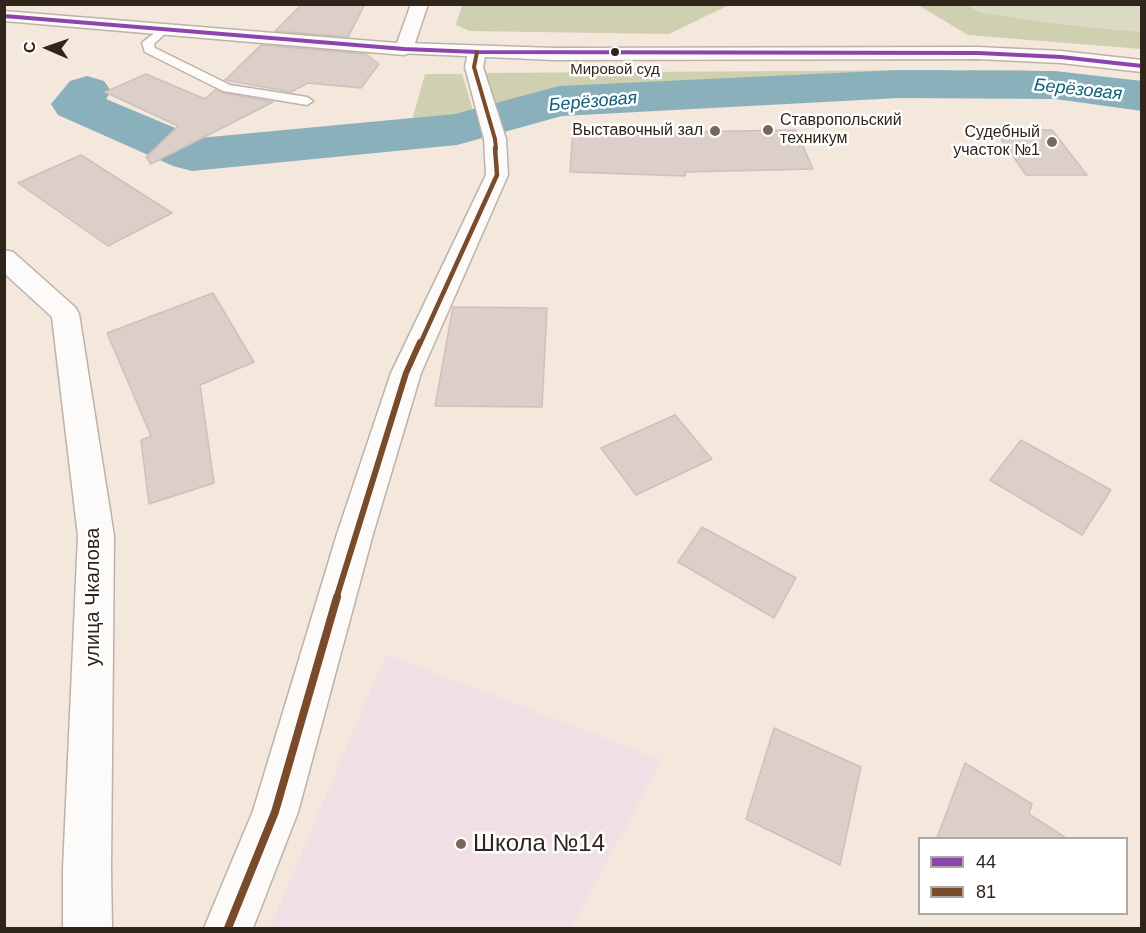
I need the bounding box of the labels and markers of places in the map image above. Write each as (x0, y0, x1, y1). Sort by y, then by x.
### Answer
marker: Мировой суд (609, 46, 621, 58)
place label: Мировой суд (570, 61, 660, 79)
place label: Ставропольский техникум (780, 111, 902, 149)
place label: Выставочный зал (572, 121, 703, 141)
marker: Ставропольский техникум (761, 123, 775, 137)
place label: Судебный участок №1 (953, 123, 1040, 161)
marker: Выставочный зал (708, 124, 722, 138)
marker: Судебный участок №1 (1045, 135, 1059, 149)
place label: Школа №14 (473, 830, 605, 858)
marker: Школа №14 (454, 837, 468, 851)

